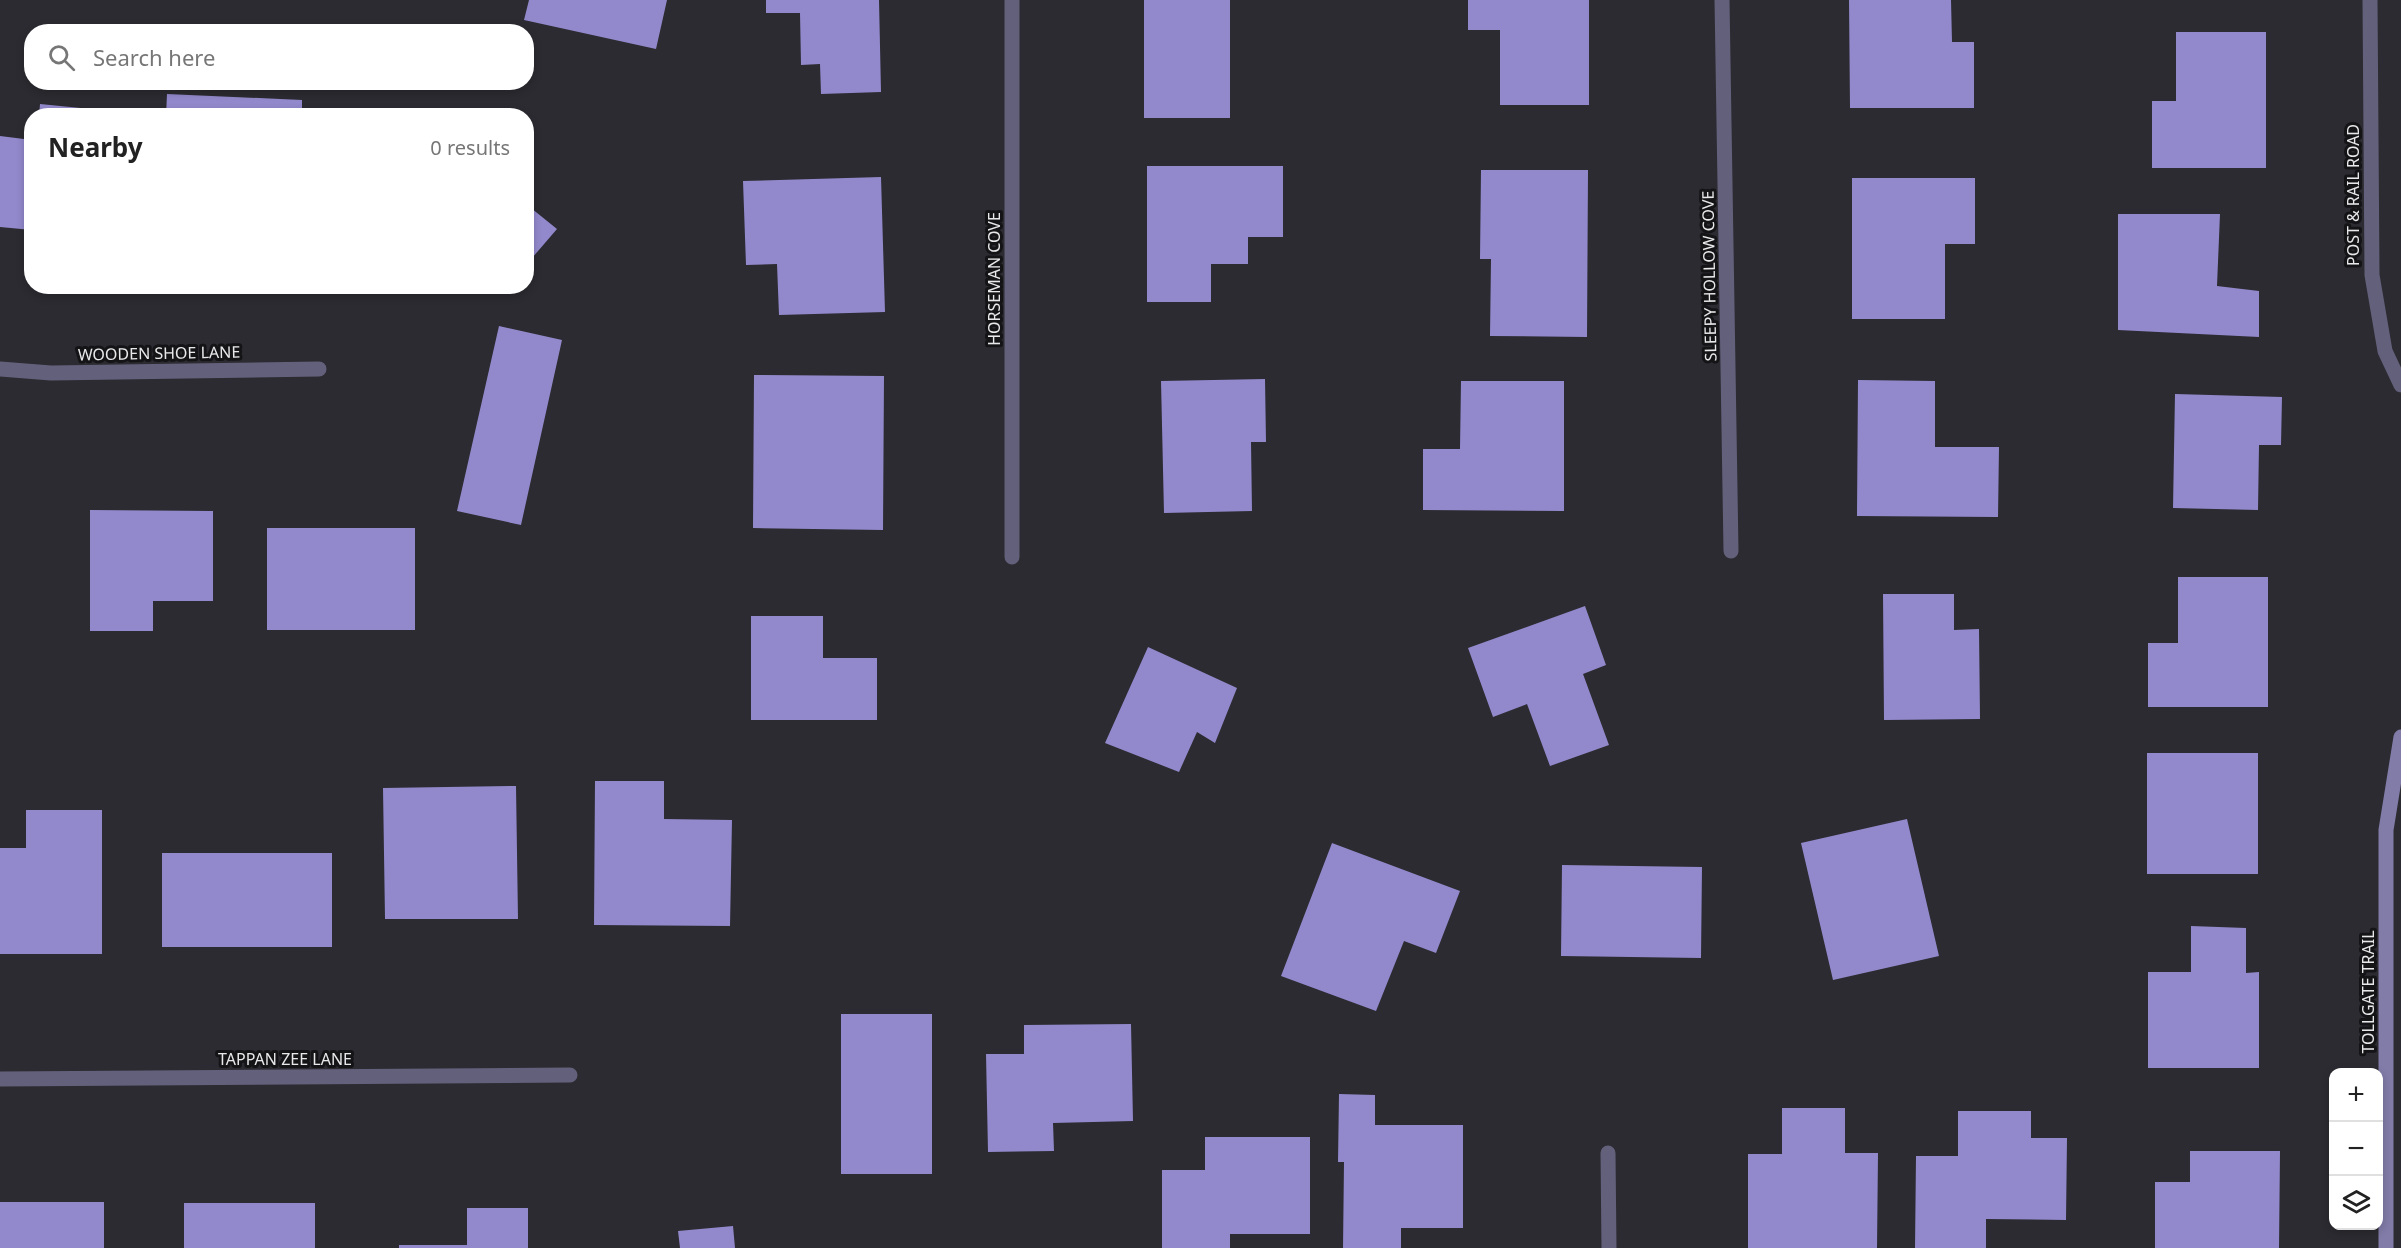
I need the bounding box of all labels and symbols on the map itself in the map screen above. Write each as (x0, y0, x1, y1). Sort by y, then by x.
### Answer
street label: POST & RAIL ROAD (2342, 124, 2364, 266)
street label: SLEEPY HOLLOW COVE (1697, 190, 1721, 362)
street label: HORSEMAN COVE (983, 212, 1005, 346)
street label: WOODEN SHOE LANE (78, 341, 240, 365)
street label: TOLLGATE TRAIL (2357, 930, 2379, 1054)
street label: TAPPAN ZEE LANE (218, 1048, 352, 1070)

